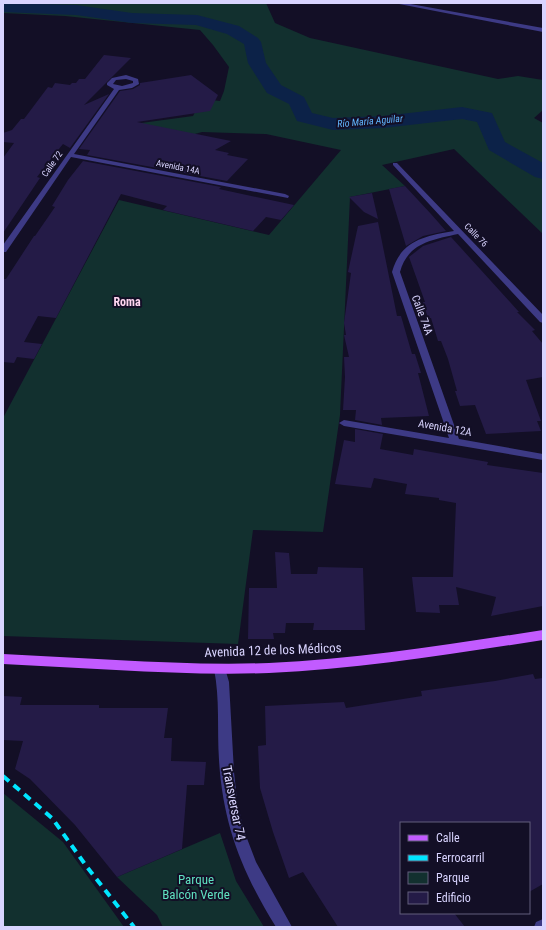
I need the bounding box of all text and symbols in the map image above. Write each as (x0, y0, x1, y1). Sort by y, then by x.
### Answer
water label: Río María Aguilar (337, 113, 404, 129)
street label: Calle 72 (40, 149, 65, 179)
street label: Avenida 14A (155, 158, 201, 176)
street label: Calle 76 (462, 221, 490, 249)
street label: Calle 74A (409, 293, 435, 337)
district label: Roma (113, 295, 141, 309)
street label: Avenida 12A (417, 417, 473, 439)
street label: Avenida 12 de los Médicos (204, 640, 342, 660)
street label: Transversar 74 (219, 764, 249, 842)
legend (400, 822, 530, 914)
text: Calle (436, 831, 460, 845)
text: Ferrocarril (436, 851, 485, 865)
text: Parque (436, 871, 470, 885)
park label: Parque Balcón Verde (162, 872, 230, 902)
text: Edificio (436, 891, 471, 905)

